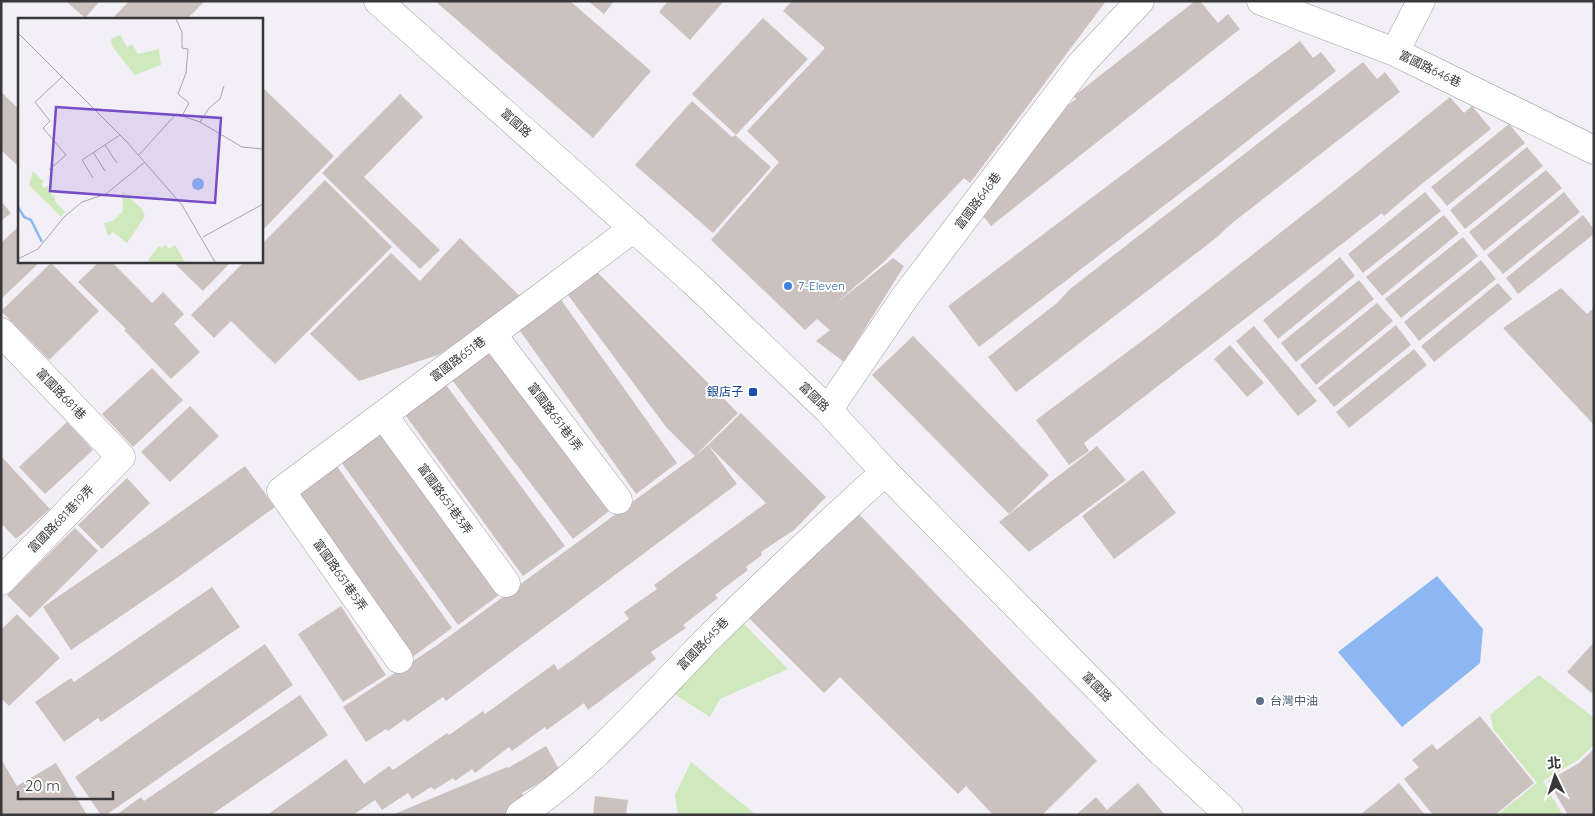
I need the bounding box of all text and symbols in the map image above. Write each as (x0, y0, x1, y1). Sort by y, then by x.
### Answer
inset map (18, 18, 262, 262)
street label: 富國路646巷 (1397, 47, 1464, 90)
street label: 富國路 (498, 105, 535, 140)
street label: 富國路646巷 (951, 169, 1004, 232)
place label: 7-Eleven (798, 278, 845, 293)
marker: 7-Eleven (782, 280, 794, 292)
street label: 富國路651巷 (427, 333, 488, 384)
street label: 富國路681巷 (33, 365, 89, 422)
street label: 富國路651巷1弄 (525, 379, 586, 454)
street label: 富國路 (796, 379, 833, 415)
place label: 銀店子 (707, 384, 743, 399)
marker: 銀店子 (747, 386, 759, 398)
street label: 富國路651巷3弄 (415, 460, 476, 537)
street label: 富國路681巷19弄 (25, 482, 97, 556)
street label: 富國路651巷5弄 (310, 536, 371, 613)
street label: 富國路645巷 (674, 614, 732, 673)
street label: 富國路 (1079, 668, 1115, 705)
place label: 台灣中油 (1270, 693, 1318, 708)
marker: 台灣中油 (1254, 695, 1266, 707)
north arrow (1530, 751, 1580, 801)
text: 北 (1546, 754, 1562, 772)
scale bar (18, 768, 112, 800)
text: 20 m (25, 776, 60, 795)

